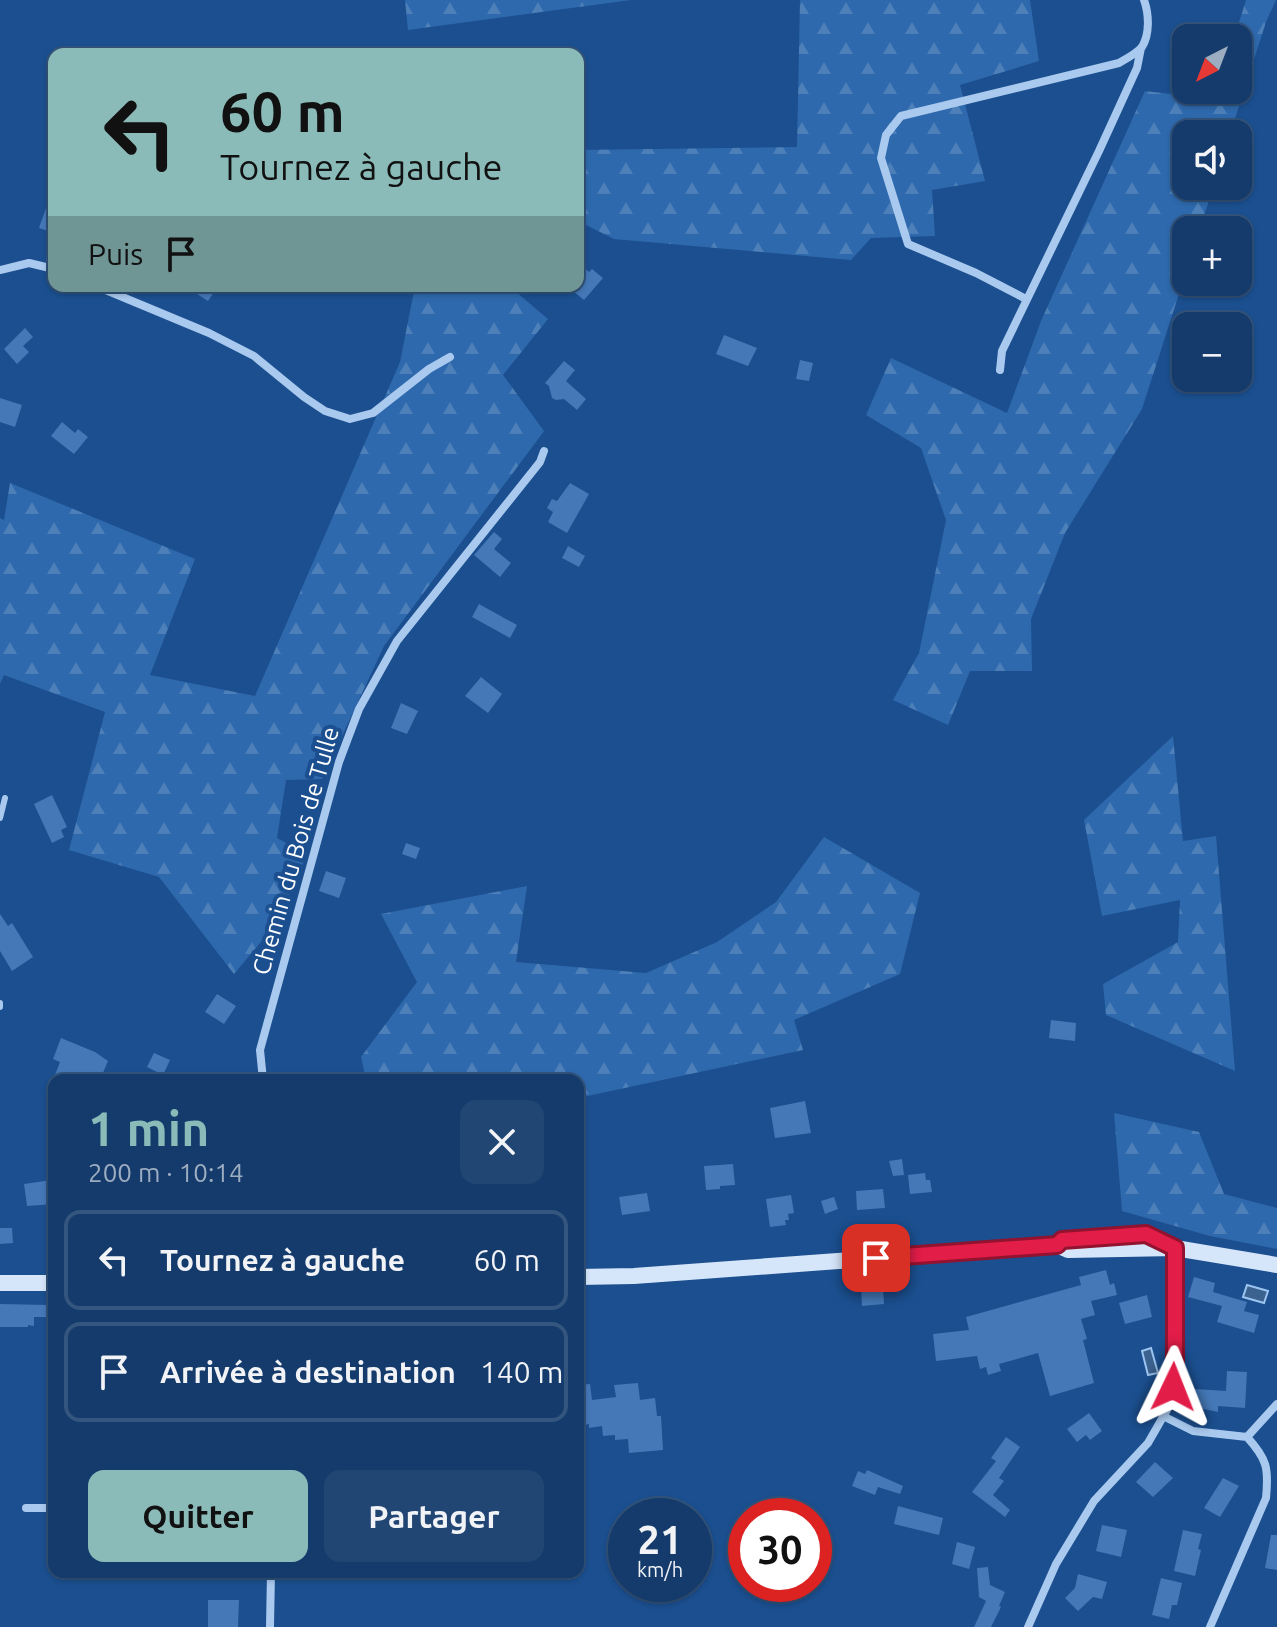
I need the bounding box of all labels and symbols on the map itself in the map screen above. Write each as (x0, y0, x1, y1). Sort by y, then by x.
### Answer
north arrow (1172, 24, 1252, 104)
street label: Chemin du Bois de Tulle (247, 724, 344, 978)
pin (842, 1224, 910, 1292)
position arrow (1131, 1345, 1215, 1429)
speed limit sign: 30 (728, 1498, 832, 1602)

